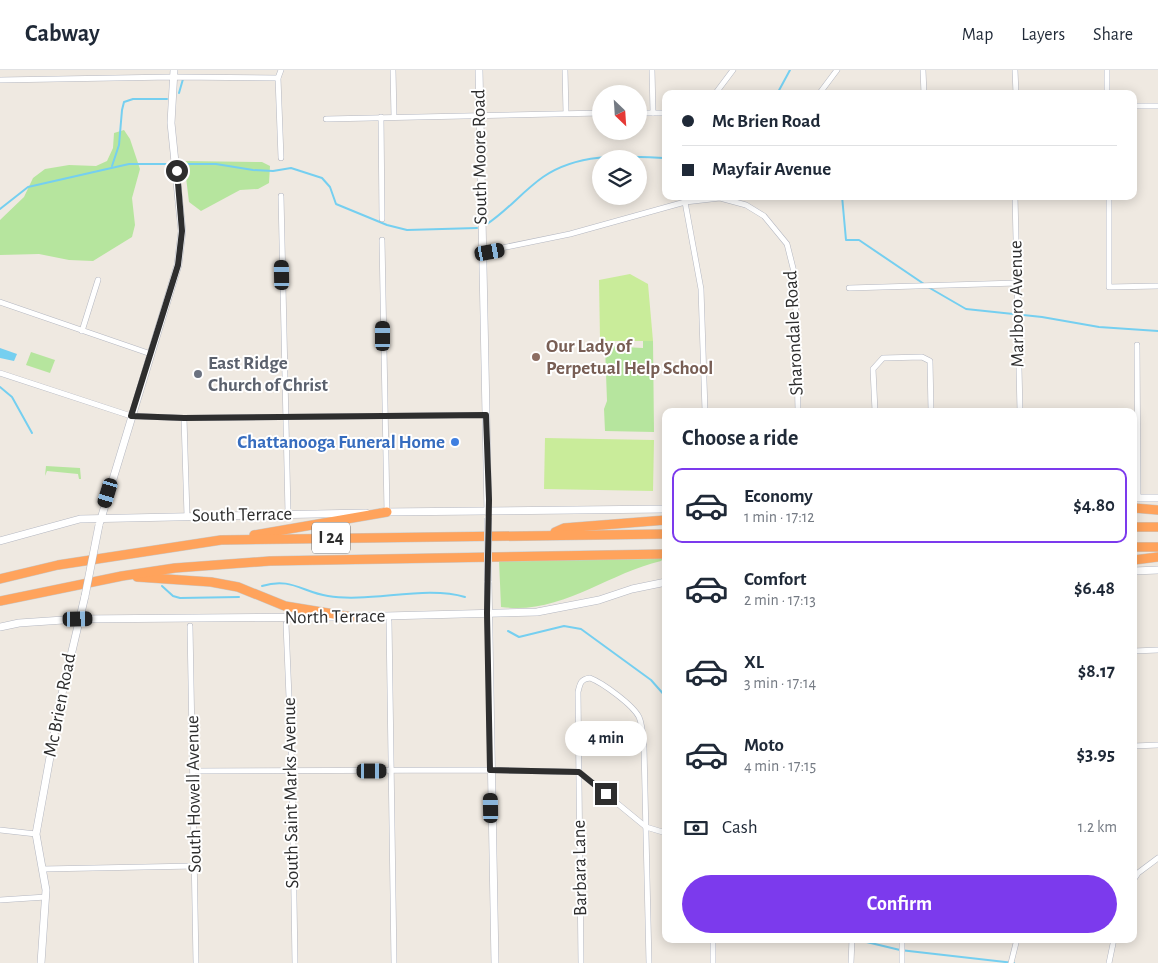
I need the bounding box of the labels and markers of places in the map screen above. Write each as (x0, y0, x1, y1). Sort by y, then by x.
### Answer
place label: Our Lady of Perpetual Help School (546, 337, 713, 378)
marker: Our Lady of Perpetual Help School (530, 351, 542, 363)
place label: East Ridge Church of Christ (208, 354, 329, 395)
marker: East Ridge Church of Christ (192, 368, 204, 380)
place label: Chattanooga Funeral Home (237, 433, 445, 452)
marker: Chattanooga Funeral Home (449, 436, 461, 448)

